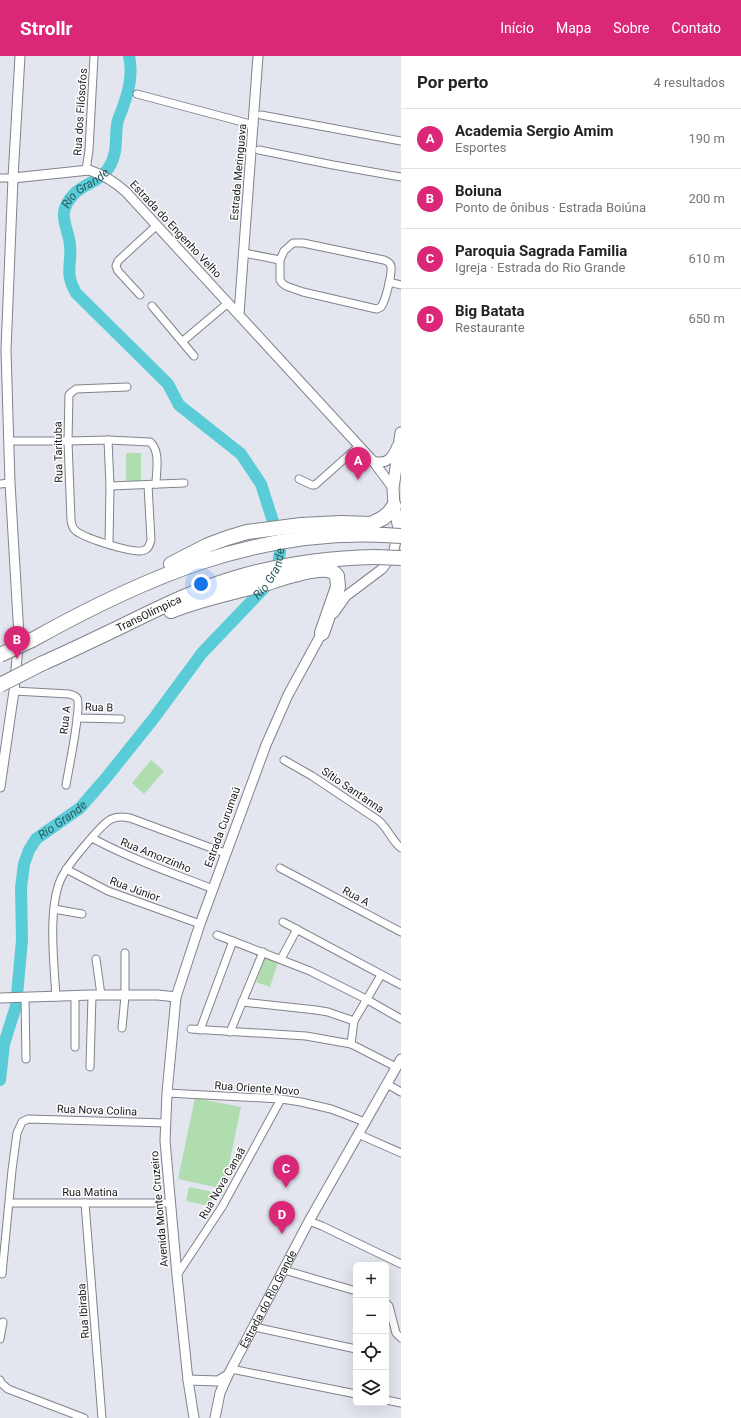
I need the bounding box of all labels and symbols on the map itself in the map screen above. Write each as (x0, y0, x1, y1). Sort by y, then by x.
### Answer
street label: Rua dos Filósofos (71, 67, 90, 156)
street label: Estrada Meringuava (228, 123, 249, 221)
water label: Rio Grande (59, 166, 112, 210)
street label: Estrada do Engenho Velho (127, 178, 224, 281)
street label: Rua Tarituba (51, 421, 66, 483)
pin: A (345, 447, 371, 480)
water label: Rio Grande (250, 548, 287, 602)
your location (191, 574, 211, 594)
street label: TransOlímpica (114, 593, 184, 635)
pin: B (4, 626, 30, 659)
street label: Rua B (85, 701, 114, 714)
street label: Rua A (57, 704, 74, 735)
street label: Sítio Sant'anna (319, 765, 386, 816)
street label: Estrada Curumaú (202, 785, 243, 869)
water label: Rio Grande (35, 798, 90, 842)
street label: Rua Amorzinho (119, 835, 193, 876)
street label: Rua Júnior (108, 874, 162, 905)
street label: Rua A (340, 884, 372, 909)
street label: Rua Oriente Novo (214, 1079, 300, 1098)
street label: Rua Nova Colina (57, 1103, 137, 1118)
street label: Rua Nova Canaã (197, 1145, 248, 1221)
street label: Avenida Monte Cruzeiro (148, 1150, 171, 1268)
pin: C (273, 1155, 299, 1188)
street label: Rua Matina (62, 1186, 118, 1199)
pin: D (269, 1201, 295, 1234)
street label: Estrada do Rio Grande (237, 1248, 300, 1350)
street label: Rua Ibiraba (75, 1283, 92, 1339)

